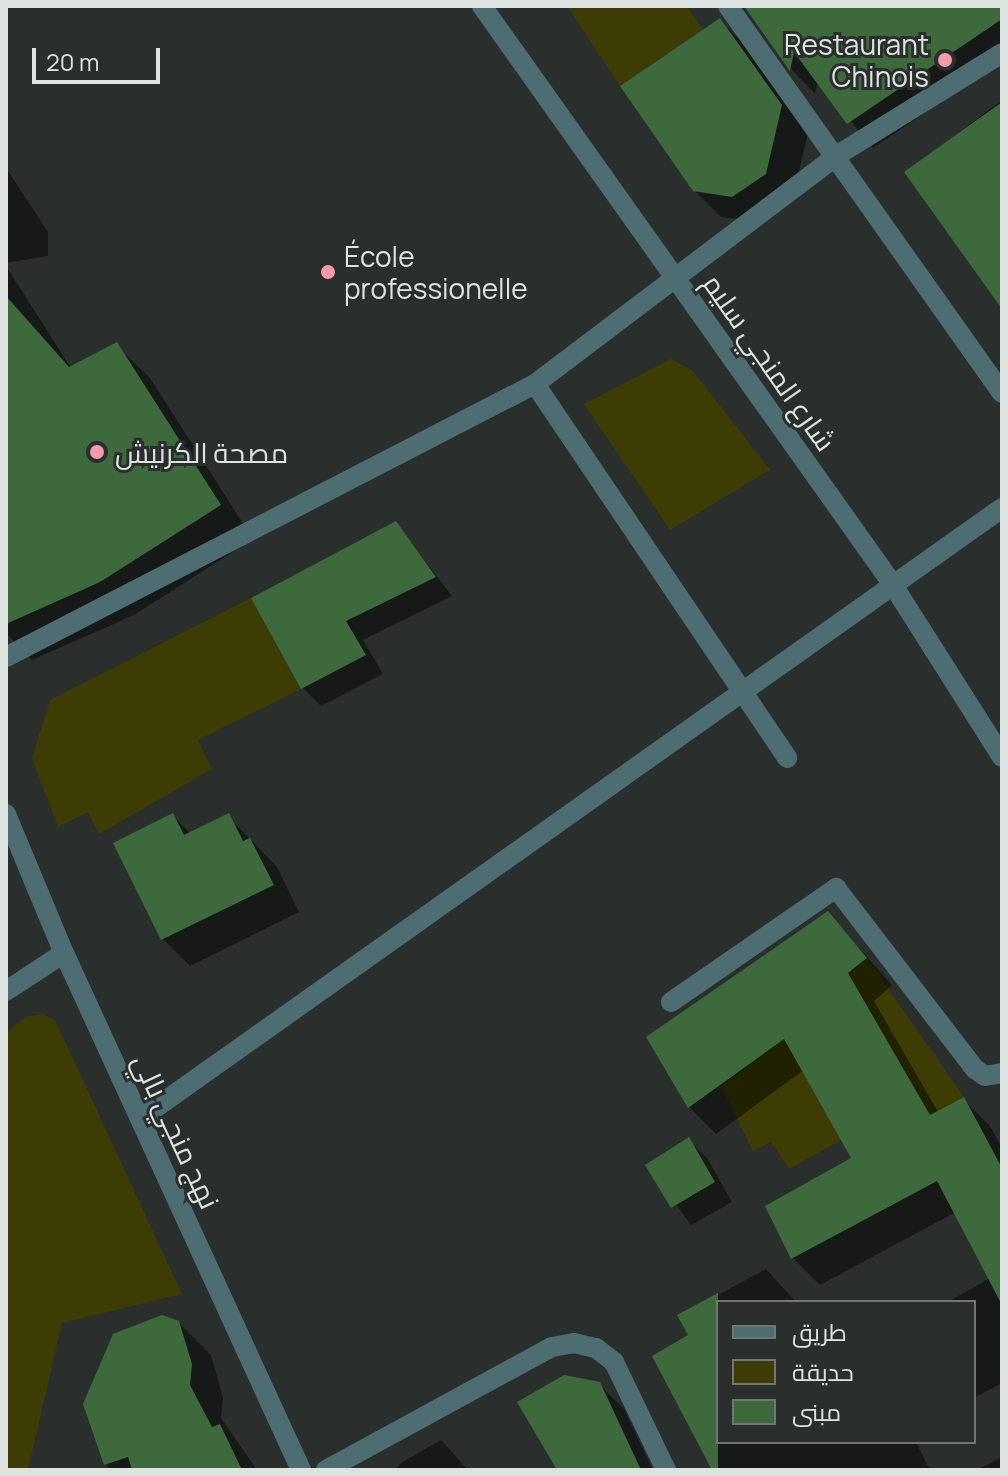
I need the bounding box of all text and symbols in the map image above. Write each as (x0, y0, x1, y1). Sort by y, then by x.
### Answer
place label: Restaurant Chinois (784, 27, 929, 93)
scale bar (36, 32, 164, 82)
text: 20 m (46, 45, 99, 78)
marker: Restaurant Chinois (936, 51, 954, 69)
place label: École professionelle (344, 239, 528, 305)
marker: École professionelle (319, 263, 337, 281)
street label: شارع المنجي سليم (697, 267, 843, 457)
place label: مصحة الكرنيش (115, 435, 288, 469)
marker: مصحة الكرنيش (86, 441, 108, 463)
street label: نهج منجي بالي (127, 1048, 227, 1214)
legend (716, 1300, 976, 1444)
text: طريق (792, 1315, 847, 1348)
text: حديقة (792, 1355, 854, 1388)
text: مبنى (792, 1395, 841, 1428)

